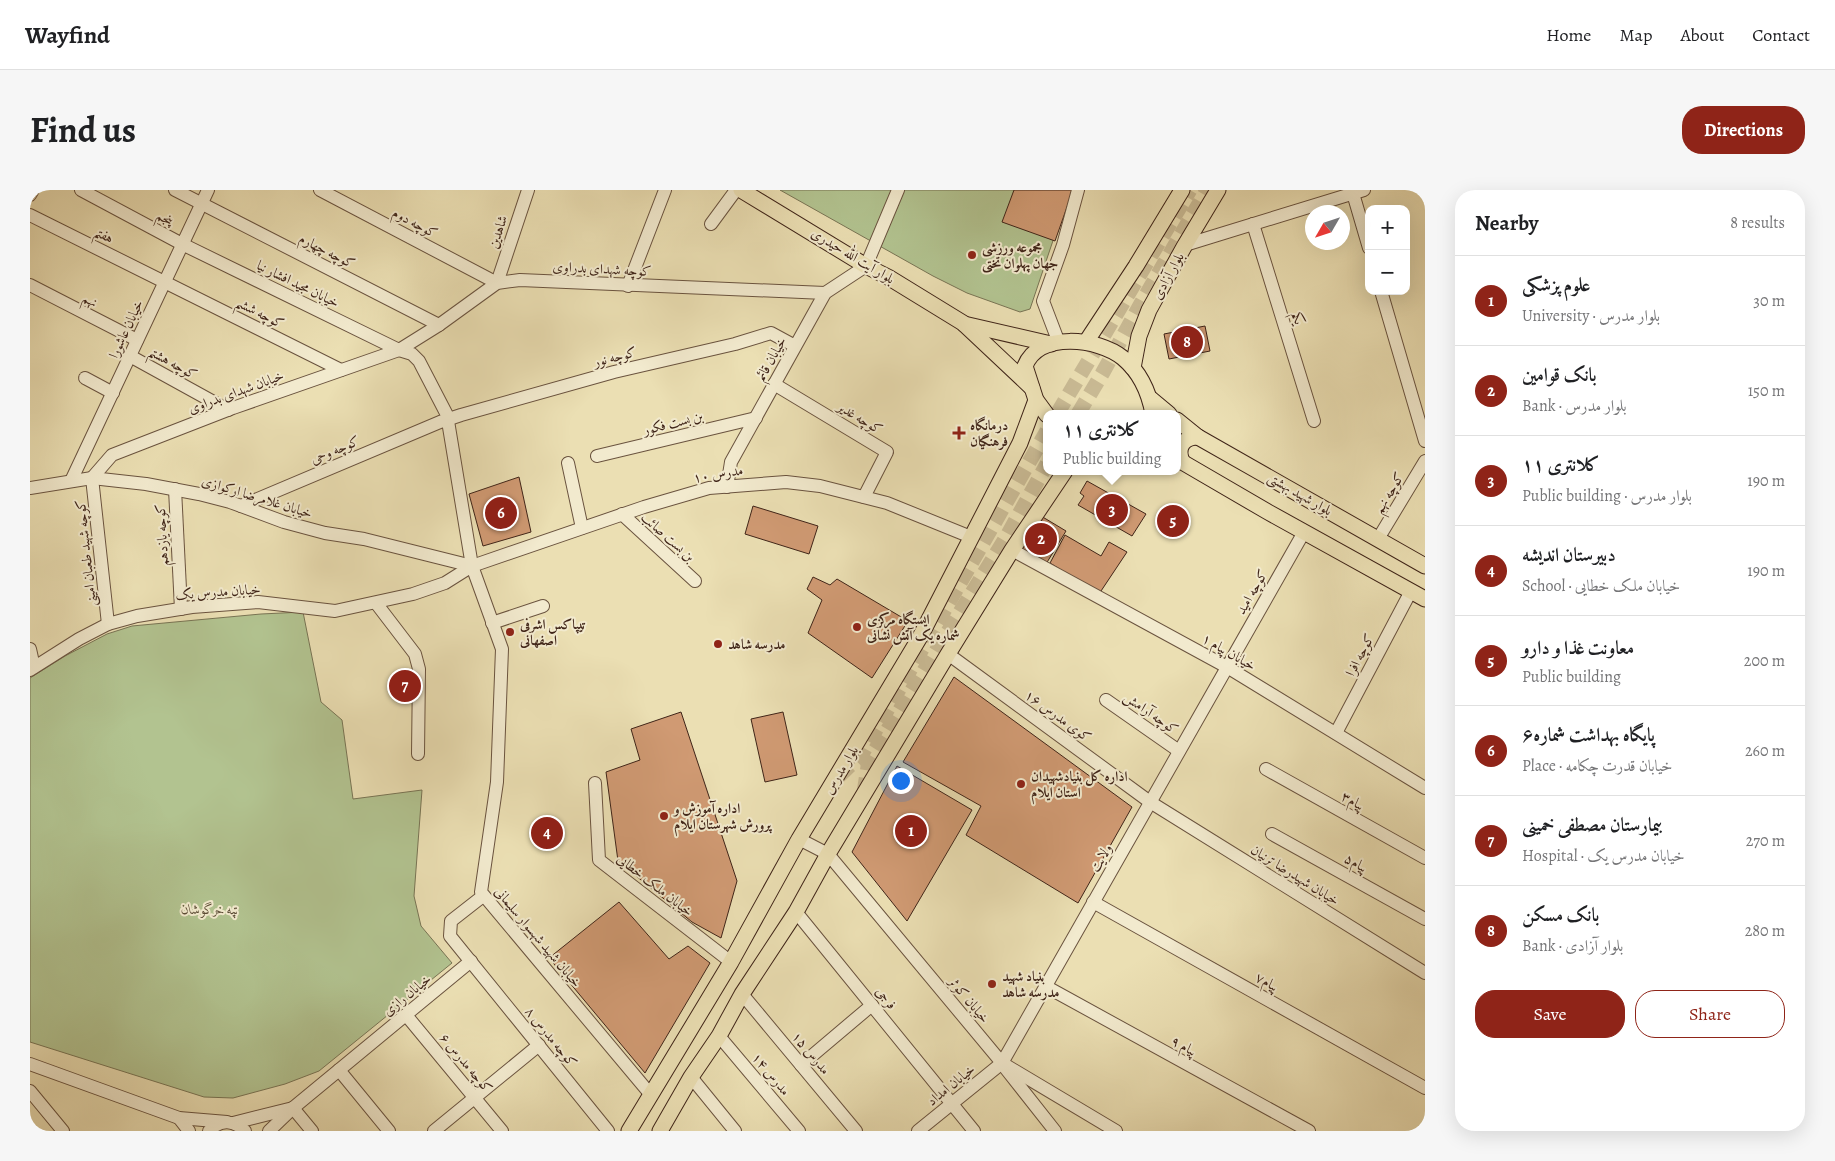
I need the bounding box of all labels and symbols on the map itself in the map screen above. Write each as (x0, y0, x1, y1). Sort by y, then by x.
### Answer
street label: کوچه دوم (388, 203, 441, 246)
north arrow (1305, 205, 1350, 250)
street label: پنجم (151, 206, 178, 235)
street label: شاهدین (484, 213, 512, 251)
street label: هفتم (89, 222, 117, 251)
street label: بلوار آیت الله حیدری (808, 222, 900, 289)
street label: کوچه چهارم (294, 229, 358, 276)
place label: مجموعه ورزشی جهان پهلوان تختی (982, 238, 1058, 273)
marker: مجموعه ورزشی جهان پهلوان تختی (966, 249, 978, 261)
street label: بلوار آزادی (1147, 249, 1189, 303)
street label: خیابان مجید افشار نیا (253, 256, 343, 312)
street label: کوچه شهدای بدراوی (552, 257, 652, 281)
street label: نهم (77, 288, 101, 315)
street label: کوچه ششم (231, 293, 287, 337)
street label: خیابان عاشورا (104, 297, 148, 361)
street label: یکم (1283, 309, 1309, 329)
pin: 8 (1171, 323, 1203, 361)
street label: خیابان قائم (751, 333, 794, 386)
street label: کوچه هشتم (143, 342, 201, 388)
street label: کوچه نور (590, 342, 639, 372)
street label: خیابان شهدای بدراوی (185, 366, 287, 418)
street label: کوچه غدیر (832, 396, 886, 439)
street label: بن بست فکور (639, 406, 705, 440)
place label: درمانگاه فرهنگیان (970, 416, 1008, 451)
marker: درمانگاه فرهنگیان (952, 426, 966, 440)
street label: کوچه وحی (308, 431, 362, 469)
street label: مدرس ۱۰ (691, 461, 745, 487)
street label: بلوار شهید بهشتی (1264, 468, 1336, 520)
street label: کوچه نهم (1369, 469, 1412, 519)
street label: خیابان غلامرضا ارکوازی (199, 471, 315, 523)
pin: 3 (1096, 491, 1128, 529)
pin: 6 (485, 494, 517, 532)
street label: کوچه شهید طعبان امینی (71, 499, 101, 607)
pin: 5 (1157, 502, 1189, 540)
street label: کوچه یازدهم (151, 503, 177, 566)
street label: بن بست صائب (637, 508, 699, 567)
pin: 2 (1025, 520, 1057, 558)
street label: کوچه امید (1231, 566, 1273, 618)
street label: خیابان مدرس یک (175, 580, 261, 604)
place label: ایستگاه مرکزی شماره یک آتش نشانی (866, 610, 960, 645)
place label: تیپاکس اشرفی اصفهانی (519, 615, 586, 650)
marker: ایستگاه مرکزی شماره یک آتش نشانی (851, 621, 863, 633)
marker: تیپاکس اشرفی اصفهانی (504, 626, 516, 638)
street label: خیابان پیام ۱ (1197, 629, 1259, 678)
street label: کوچه افرا (1341, 630, 1379, 680)
place label: مدرسه شاهد (728, 635, 785, 654)
marker: مدرسه شاهد (712, 638, 724, 650)
pin: 7 (389, 667, 421, 705)
street label: کوی مدرس ۱۶ (1021, 685, 1095, 747)
street label: کوچه آرامش (1120, 687, 1182, 739)
street label: بلوار مدرس (819, 742, 863, 798)
place label: اداره کل بنیادشهیدان استان ایلام (1031, 767, 1128, 805)
your location (888, 768, 914, 794)
marker: اداره کل بنیادشهیدان استان ایلام (1015, 778, 1027, 790)
street label: پیام۳ (1336, 787, 1368, 818)
place label: اداره آموزش و پرورش شهرستان ایلام (672, 799, 772, 837)
marker: اداره آموزش و پرورش شهرستان ایلام (658, 810, 670, 822)
pin: 1 (895, 812, 927, 850)
pin: 4 (531, 814, 563, 852)
street label: ولایت (1085, 840, 1117, 876)
street label: خیابان شهیدرضا ترنیان (1247, 840, 1343, 910)
street label: خیابان ملک خطایی (613, 849, 697, 921)
street label: پیام۵ (1339, 849, 1371, 880)
street label: خیابان شهید شهسوار سلیمانی (490, 883, 586, 991)
park label: تپه خرگوشان (181, 900, 239, 919)
place label: بنیاد شهید مدرسه شاهد (1002, 967, 1059, 1002)
street label: پیام۷ (1250, 968, 1282, 999)
street label: خیابان رازی (379, 970, 435, 1020)
street label: خیابان کوثر (943, 971, 994, 1027)
marker: بنیاد شهید مدرسه شاهد (986, 978, 998, 990)
street label: فرجی (871, 983, 901, 1013)
street label: کوچه مدرس ۸ (521, 1003, 581, 1071)
street label: مدرس ۱۵ (787, 1027, 835, 1079)
street label: کوچه مدرس ۶ (435, 1029, 497, 1097)
street label: پیام ۹ (1166, 1031, 1200, 1063)
street label: مدرس ۱۴ (747, 1048, 795, 1100)
street label: خیابان امداد (923, 1060, 979, 1110)

